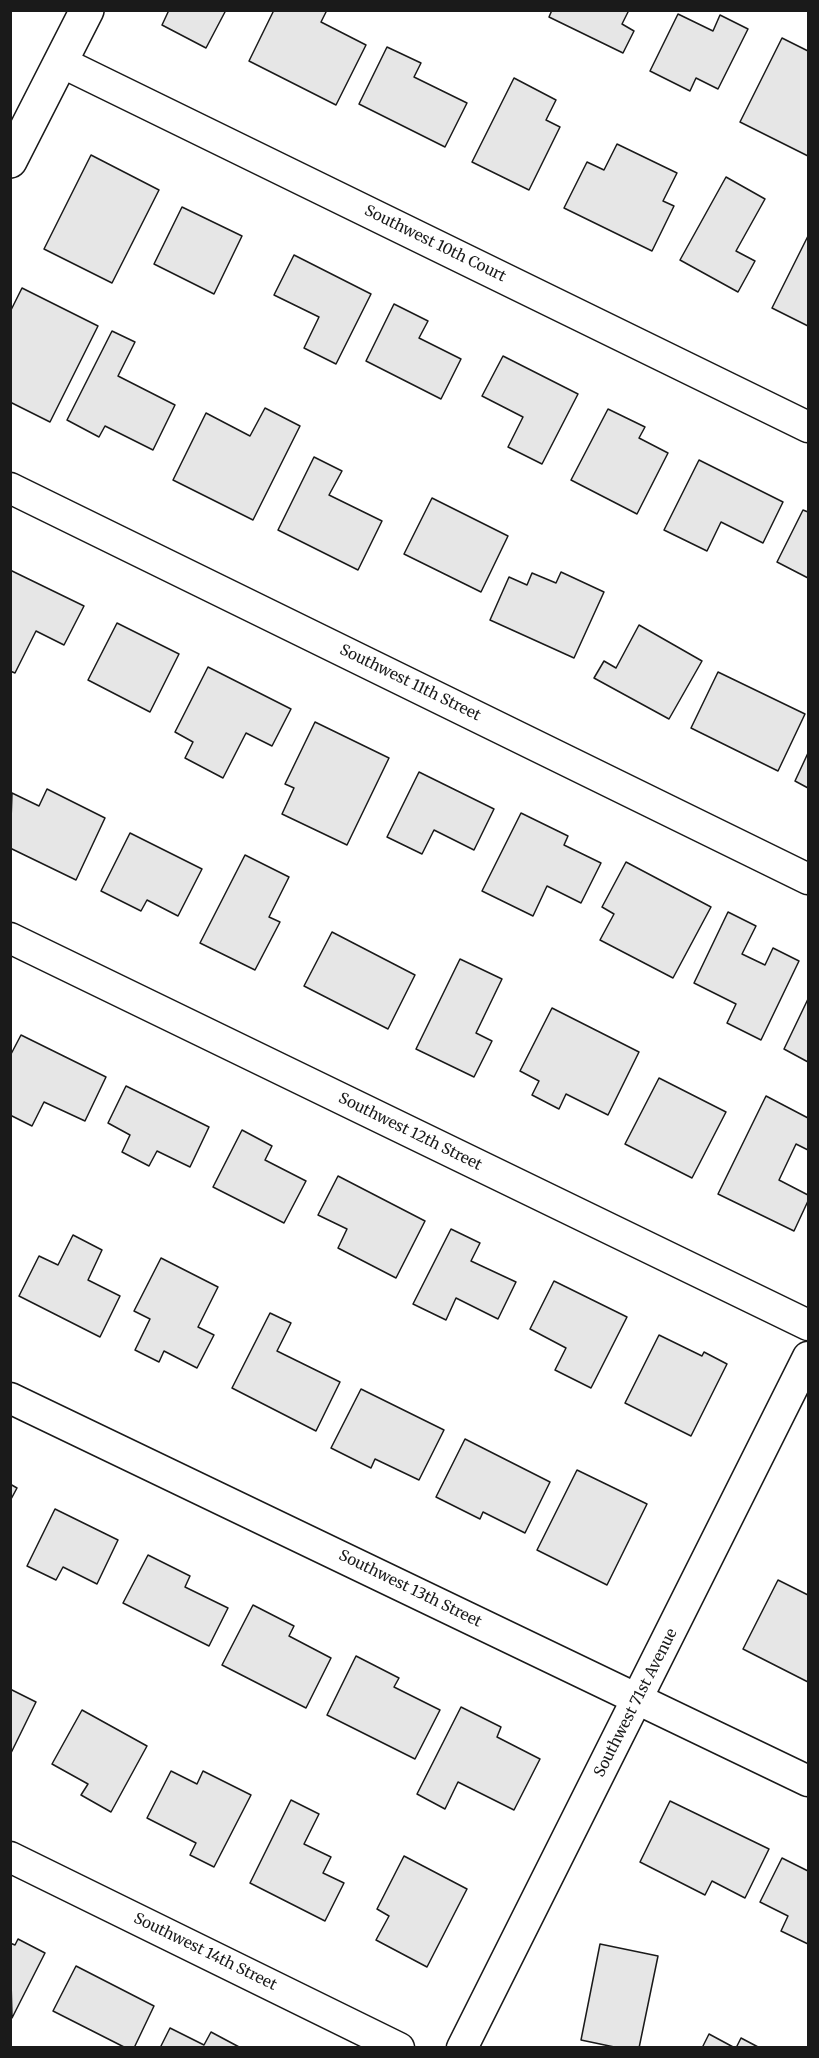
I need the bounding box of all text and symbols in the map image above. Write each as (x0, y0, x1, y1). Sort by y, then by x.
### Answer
street label: Southwest 10th Court (361, 202, 509, 286)
street label: Southwest 11th Street (337, 641, 483, 725)
street label: Southwest 12th Street (335, 1089, 485, 1175)
street label: Southwest 13th Street (336, 1547, 484, 1631)
street label: Southwest 71st Avenue (591, 1626, 681, 1780)
street label: Southwest 14th Street (131, 1910, 279, 1994)

